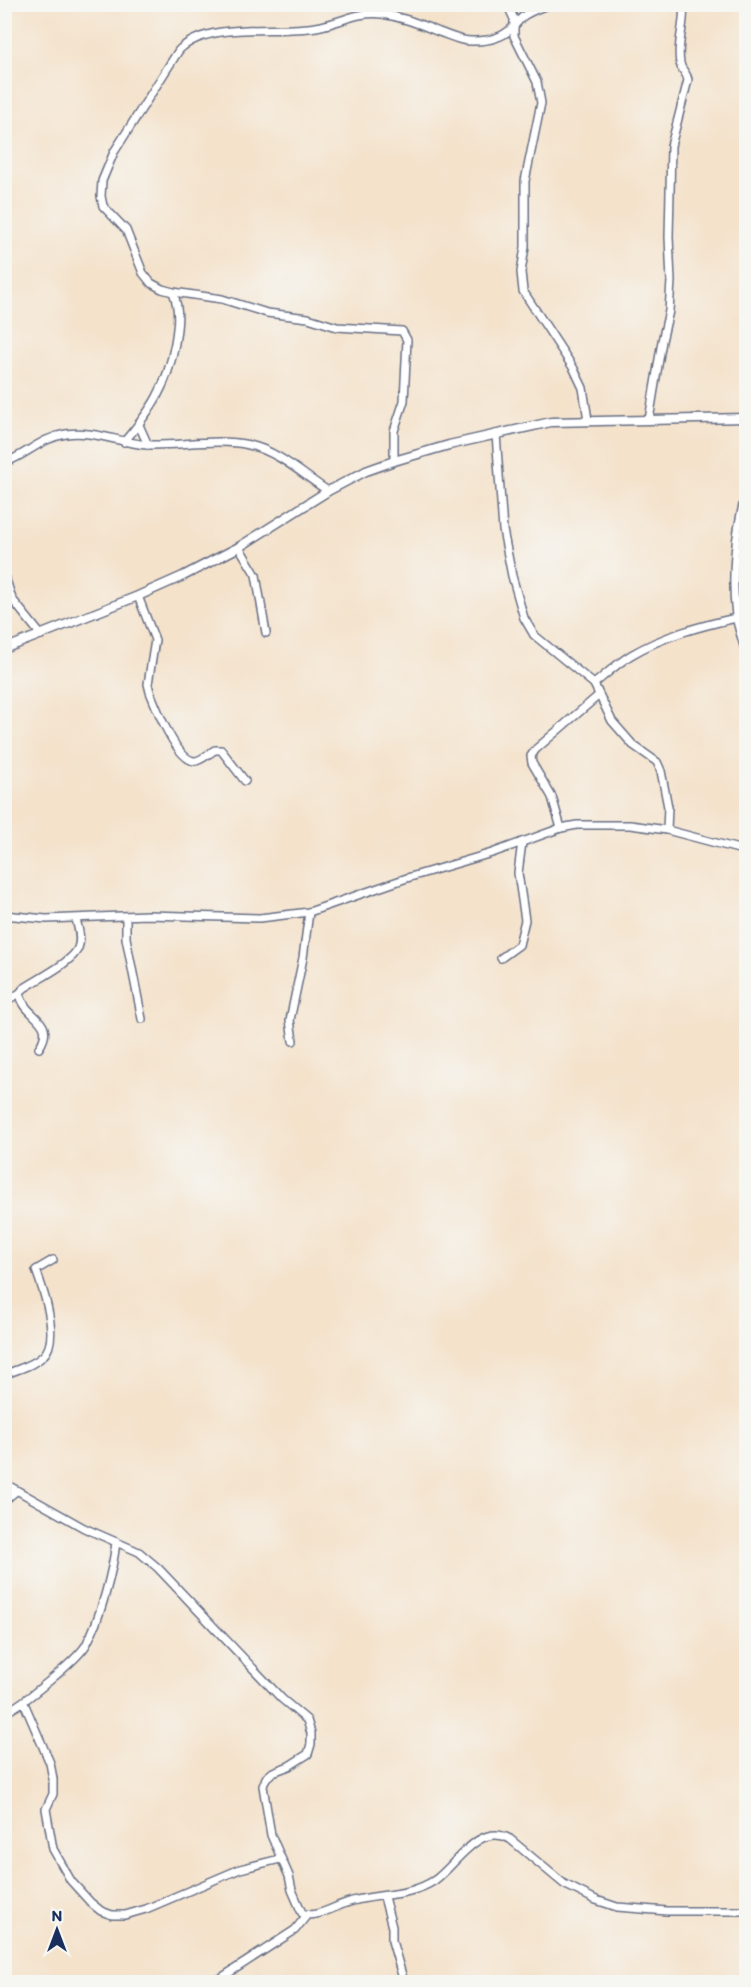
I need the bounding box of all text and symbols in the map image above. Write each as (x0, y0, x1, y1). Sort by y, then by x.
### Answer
north arrow (27, 1900, 87, 1960)
text: N (52, 1906, 62, 1925)

